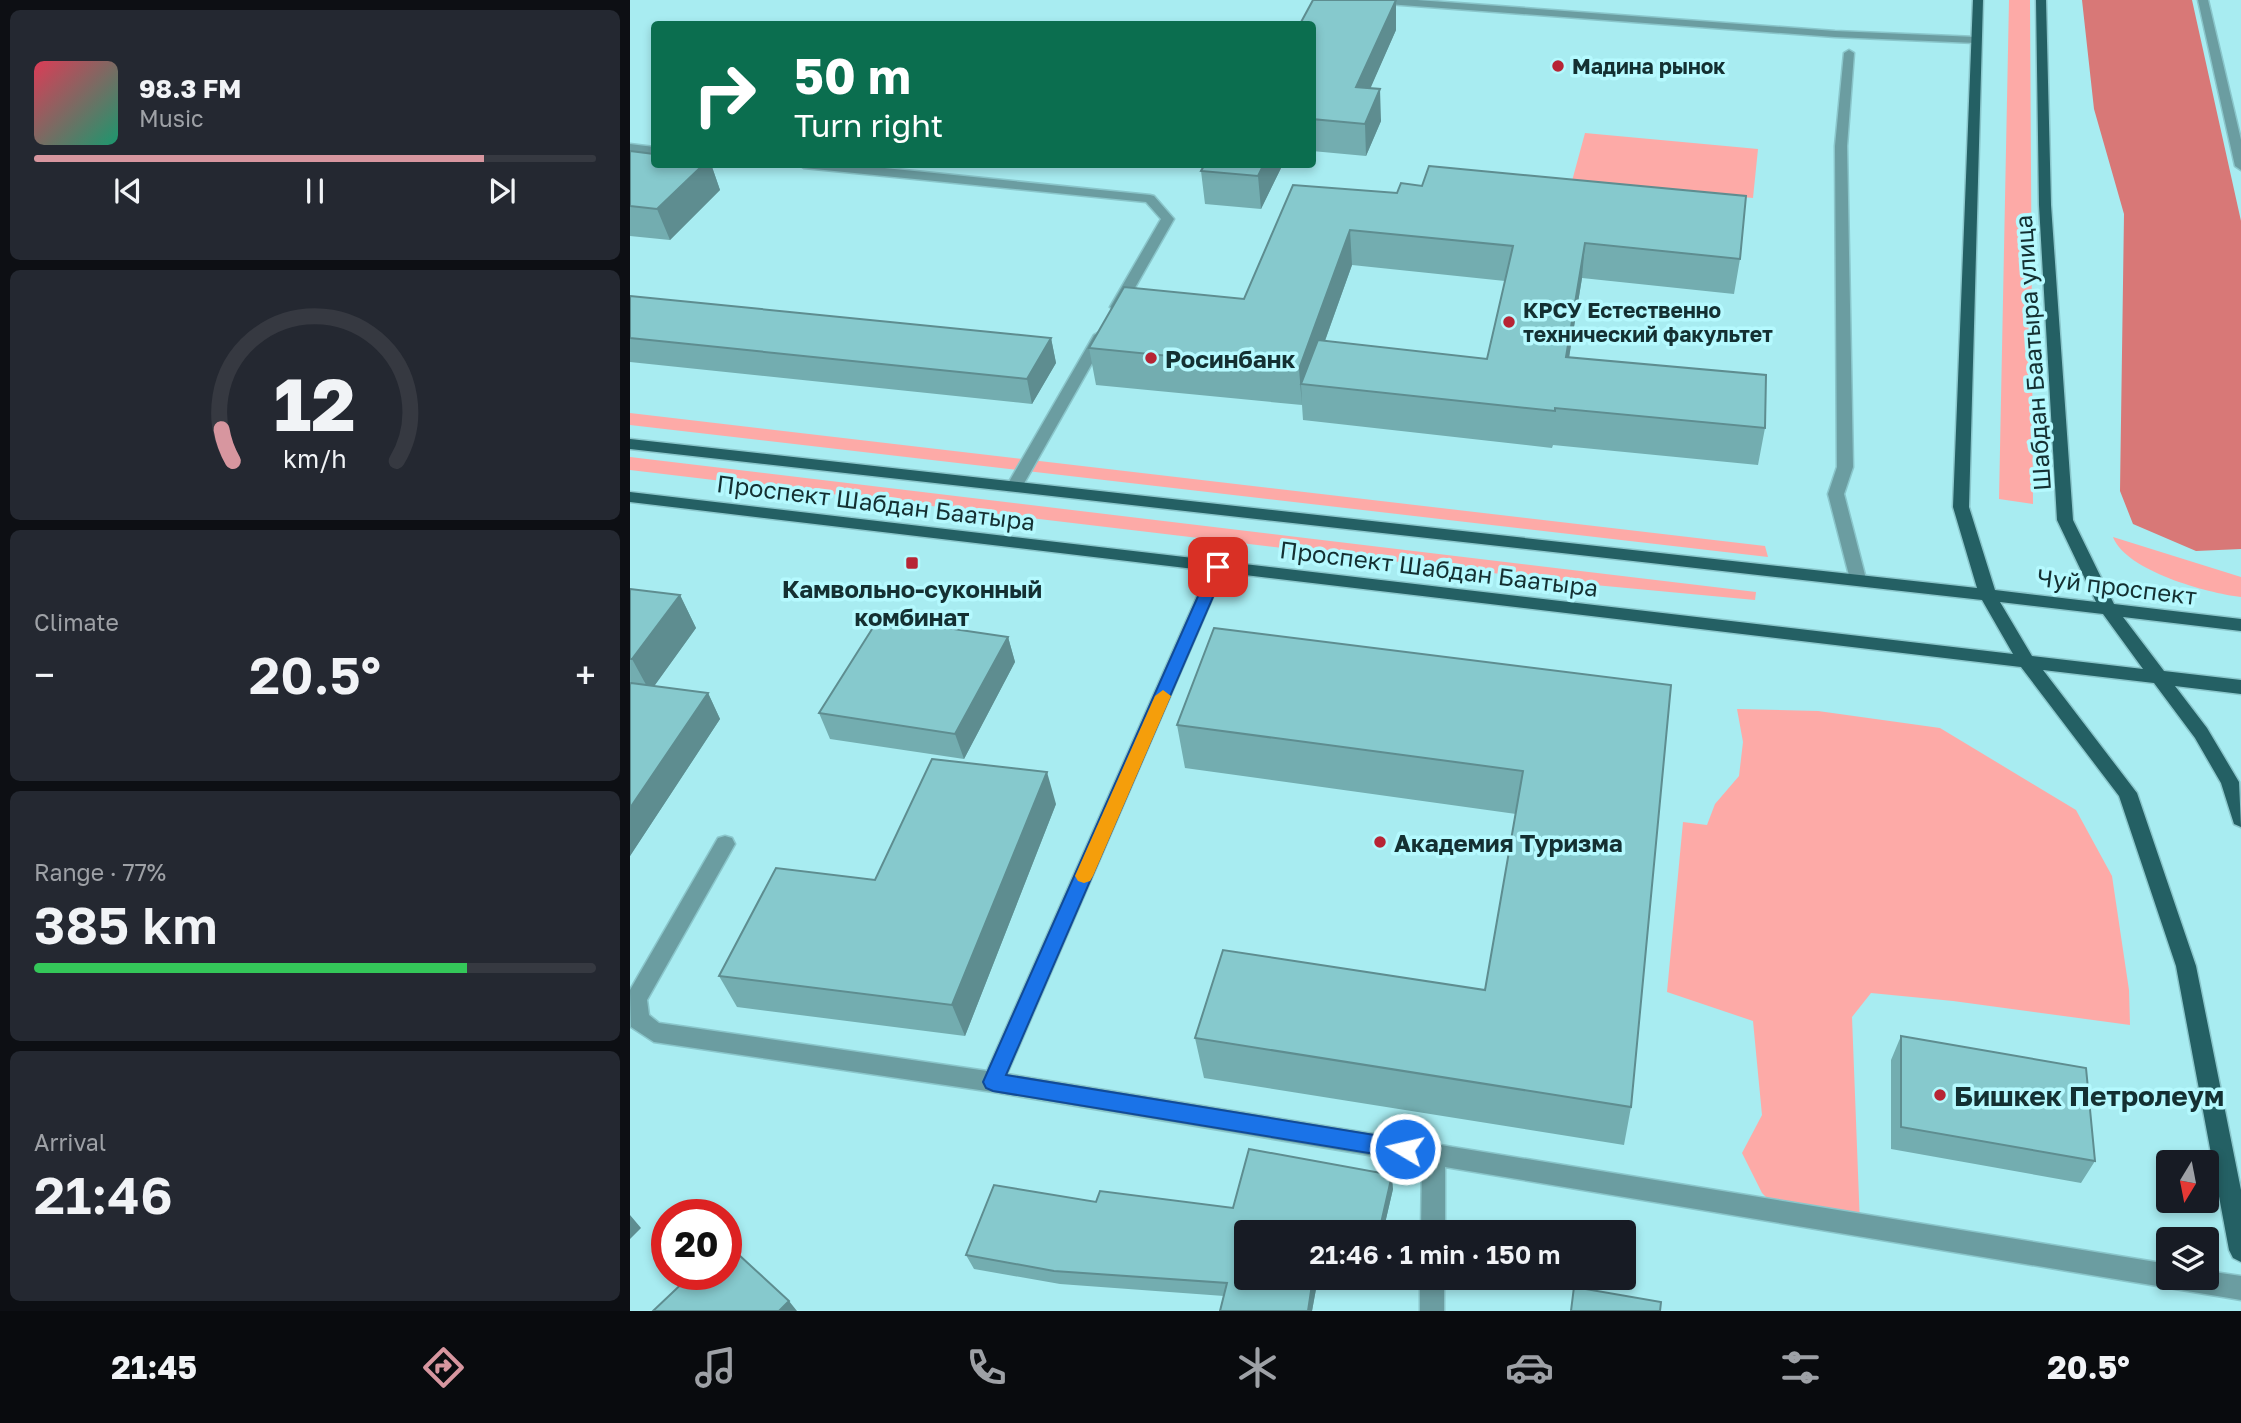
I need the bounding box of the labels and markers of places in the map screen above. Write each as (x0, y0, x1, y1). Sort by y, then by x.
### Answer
place label: Мадина рынок (1572, 53, 1726, 79)
marker: Мадина рынок (1550, 58, 1566, 74)
place label: КРСУ Естественно технический факультет (1523, 297, 1773, 347)
marker: КРСУ Естественно технический факультет (1501, 314, 1517, 330)
place label: Росинбанк (1165, 344, 1295, 373)
marker: Росинбанк (1143, 350, 1159, 366)
pin (1188, 537, 1248, 597)
marker: Камвольно-суконный комбинат (904, 555, 920, 571)
place label: Камвольно-суконный комбинат (782, 574, 1042, 631)
place label: Академия Туризма (1394, 828, 1623, 857)
marker: Академия Туризма (1372, 834, 1388, 850)
place label: Бишкек Петролеум (1954, 1079, 2224, 1112)
marker: Бишкек Петролеум (1932, 1087, 1948, 1103)

